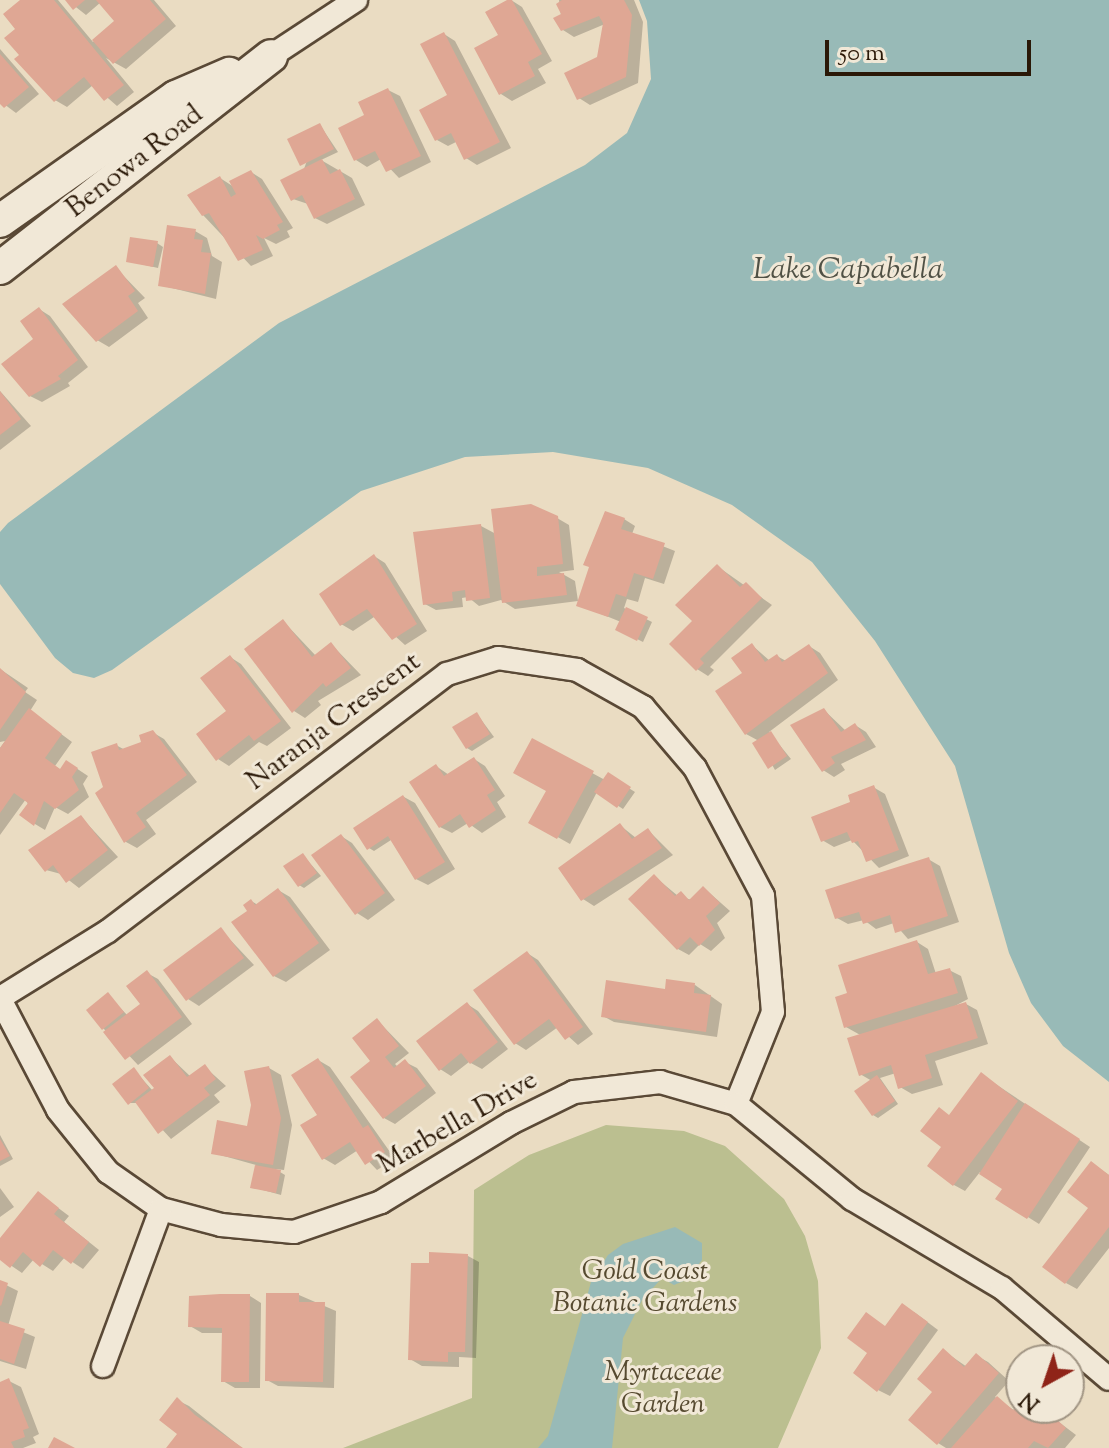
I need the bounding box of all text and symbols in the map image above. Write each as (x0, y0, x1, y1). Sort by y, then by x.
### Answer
scale bar (829, 24, 1035, 74)
text: 50 m (839, 37, 885, 71)
street label: Benowa Road (60, 98, 210, 226)
water label: Lake Capabella (753, 253, 943, 289)
street label: Naranja Crescent (240, 646, 428, 798)
street label: Marbella Drive (372, 1064, 544, 1182)
park label: Gold Coast Botanic Gardens (553, 1255, 737, 1321)
north arrow (1005, 1344, 1085, 1424)
park label: Myrtaceae Garden (604, 1356, 722, 1422)
text: N (1014, 1383, 1048, 1419)

